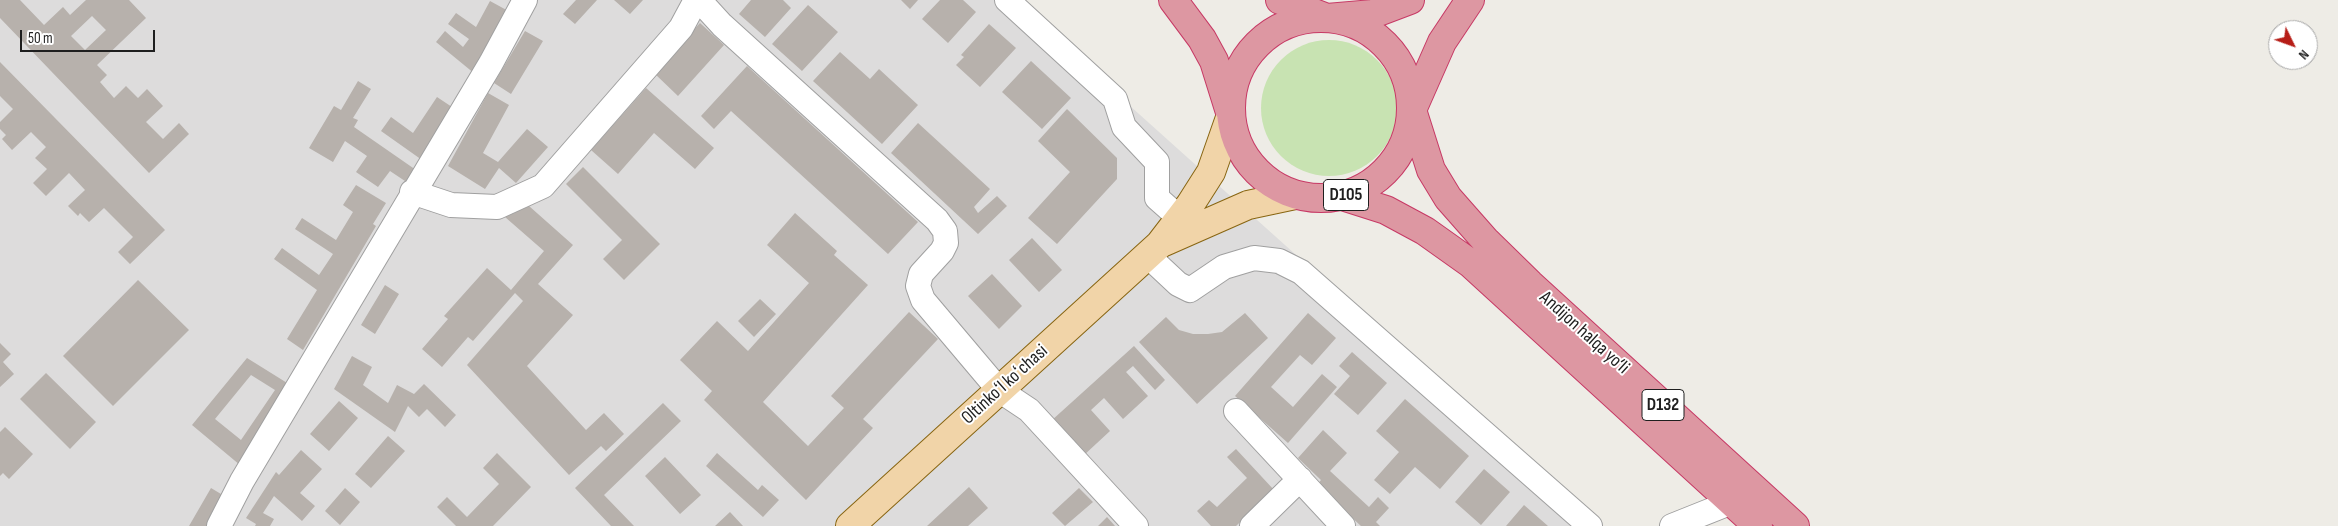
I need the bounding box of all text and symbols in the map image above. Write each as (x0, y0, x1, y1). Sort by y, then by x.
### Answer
scale bar (22, 20, 158, 52)
north arrow (2268, 20, 2318, 70)
text: 50 m (28, 29, 53, 48)
text: N (2295, 46, 2313, 63)
road number: D105 (1324, 180, 1368, 210)
street label: Andijon halqa yo‘li (1534, 287, 1634, 379)
street label: Oltinkoʻl koʻchasi (957, 340, 1053, 430)
road number: D132 (1642, 390, 1684, 420)

